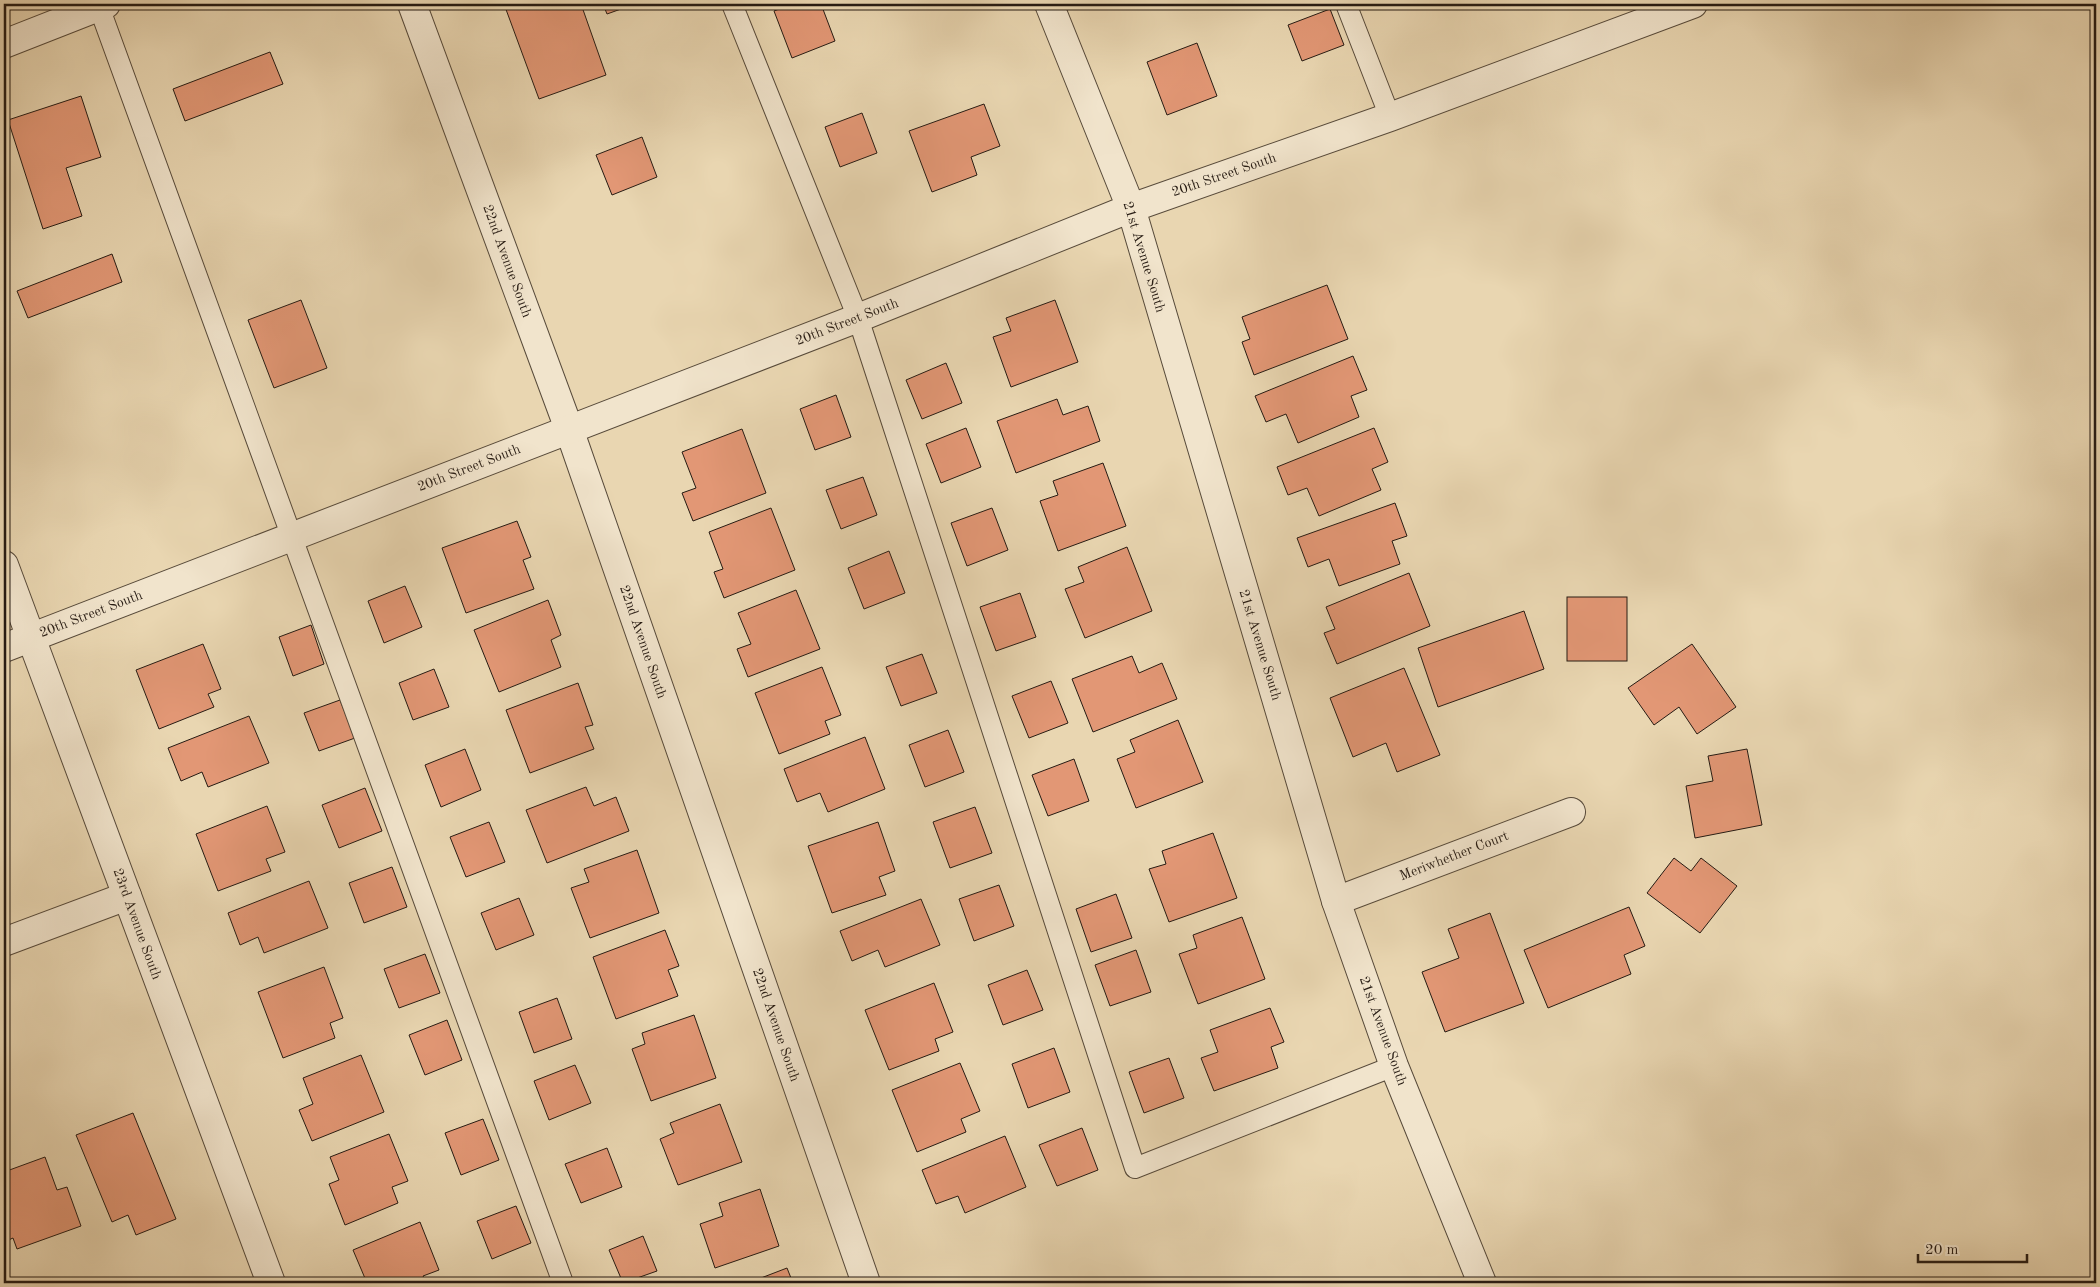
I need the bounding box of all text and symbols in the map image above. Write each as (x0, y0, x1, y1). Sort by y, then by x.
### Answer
street label: 20th Street South (1170, 150, 1278, 199)
street label: 21st Avenue South (1120, 200, 1168, 314)
street label: 22nd Avenue South (480, 203, 534, 320)
street label: 20th Street South (793, 296, 901, 348)
street label: 20th Street South (415, 442, 523, 494)
street label: 22nd Avenue South (617, 583, 669, 701)
street label: 20th Street South (37, 588, 145, 640)
street label: 21st Avenue South (1236, 588, 1284, 702)
street label: Meriwhether Court (1397, 829, 1511, 883)
street label: 23rd Avenue South (110, 867, 164, 982)
street label: 22nd Avenue South (750, 966, 802, 1084)
street label: 21st Avenue South (1357, 975, 1409, 1088)
scale bar (1918, 1232, 2026, 1264)
text: 20 m (1925, 1243, 1959, 1258)

